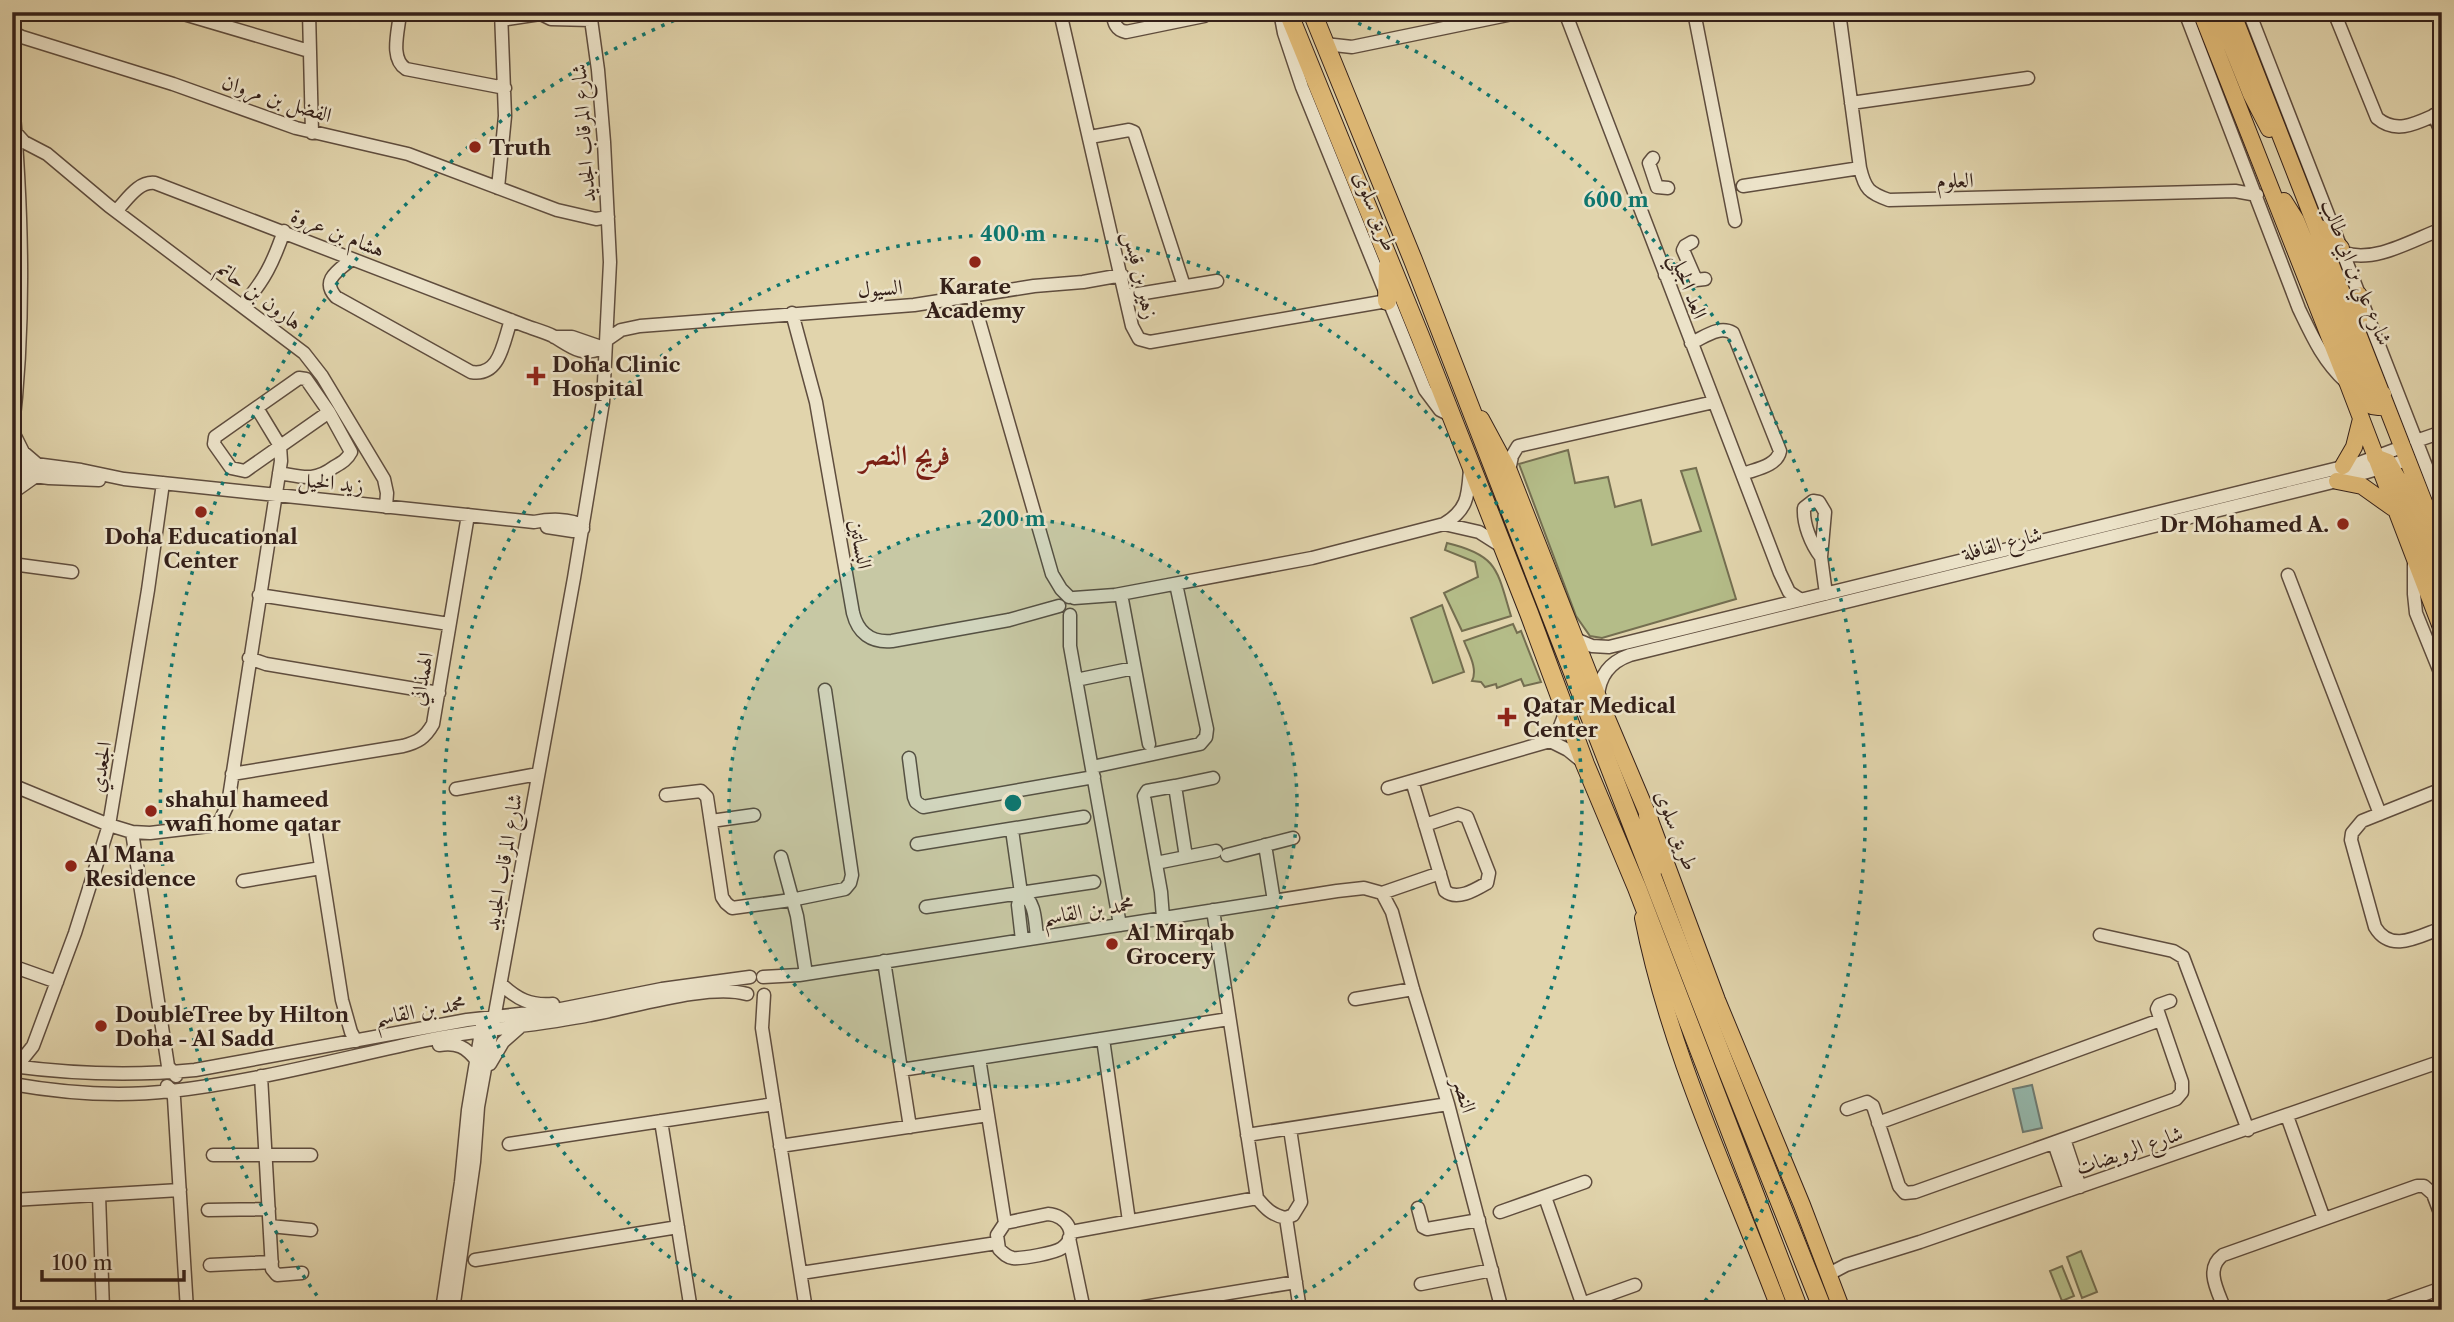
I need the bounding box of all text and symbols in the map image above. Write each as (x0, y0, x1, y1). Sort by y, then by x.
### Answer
street label: شارع المرقاب الجديد (566, 63, 606, 203)
street label: الفضل بن مروان (218, 69, 335, 130)
place label: Truth (489, 135, 552, 160)
marker: Truth (467, 139, 483, 155)
street label: طريق سلوى (1348, 167, 1403, 255)
street label: العلوم (1936, 167, 1974, 199)
text: 600 m (1583, 187, 1649, 212)
street label: شارع علي بن ابي طالب (2309, 195, 2398, 352)
street label: هشام بن عروة (285, 202, 388, 268)
text: 400 m (980, 221, 1046, 246)
street label: زهير بن قيس (1117, 228, 1163, 322)
street label: العد الجبلي (1658, 250, 1713, 325)
marker: Karate Academy (967, 254, 983, 270)
street label: هارون بن حاتم (209, 255, 307, 340)
street label: السيول (857, 274, 903, 303)
place label: Karate Academy (924, 274, 1026, 323)
place label: Doha Clinic Hospital (552, 352, 681, 401)
marker: Doha Clinic Hospital (526, 366, 546, 386)
district label: فريج النصر (857, 438, 950, 480)
street label: زيد الخيل (297, 466, 365, 501)
marker: Doha Educational Center (193, 504, 209, 520)
text: 200 m (980, 506, 1046, 531)
place label: Dr Mohamed A. (2160, 512, 2329, 537)
marker: Dr Mohamed A. (2335, 516, 2351, 532)
street label: البساتين (843, 517, 878, 571)
street label: شارع القافلة (1958, 521, 2046, 571)
place label: Doha Educational Center (104, 524, 298, 573)
street label: الهمذاني (404, 650, 443, 709)
place label: Qatar Medical Center (1523, 693, 1676, 742)
marker: Qatar Medical Center (1497, 707, 1517, 727)
street label: الجعدي (84, 740, 120, 795)
street label: طريق سلوى (1649, 786, 1704, 874)
place label: shahul hameed wafi home qatar (164, 787, 342, 836)
centre of rings (1001, 791, 1025, 815)
street label: شارع المرقاب الجديد (479, 792, 533, 934)
marker: shahul hameed wafi home qatar (143, 803, 159, 819)
place label: Al Mana Residence (84, 842, 196, 891)
marker: Al Mana Residence (63, 858, 79, 874)
street label: محمد بن القاسم (1041, 890, 1137, 938)
place label: Al Mirqab Grocery (1125, 920, 1234, 969)
marker: Al Mirqab Grocery (1104, 936, 1120, 952)
street label: محمد بن القاسم (372, 990, 469, 1039)
place label: DoubleTree by Hilton Doha - Al Sadd (115, 1002, 350, 1051)
marker: DoubleTree by Hilton Doha - Al Sadd (93, 1018, 109, 1034)
street label: النصر (1446, 1072, 1482, 1116)
street label: شارع الرويضات (2072, 1120, 2188, 1186)
scale bar (42, 1238, 184, 1282)
text: 100 m (52, 1250, 113, 1275)

